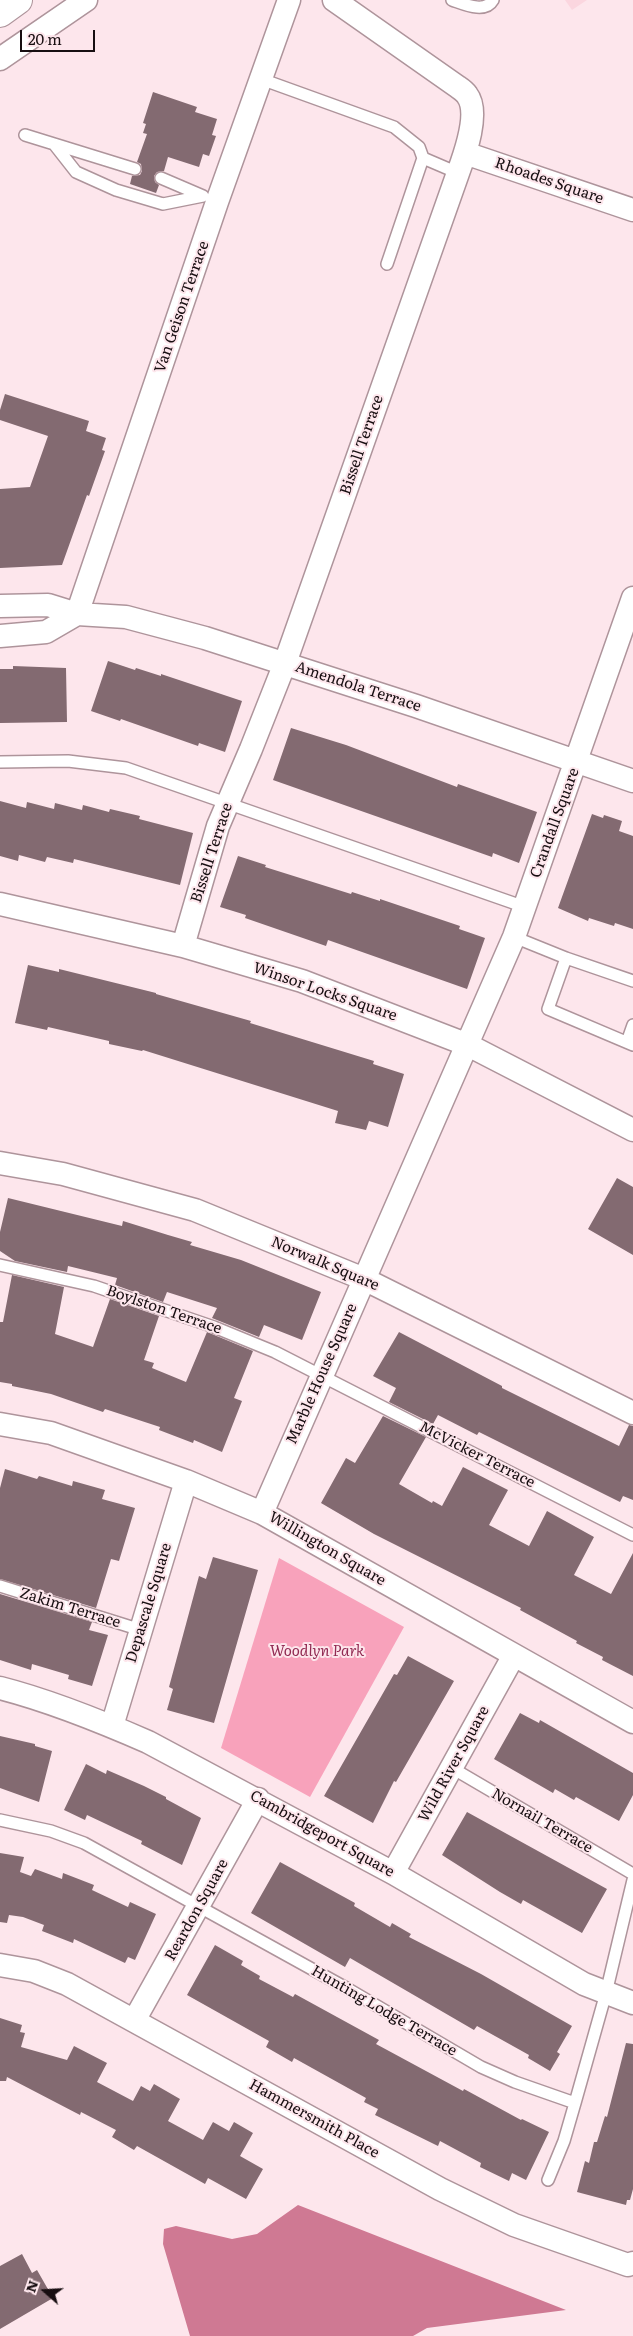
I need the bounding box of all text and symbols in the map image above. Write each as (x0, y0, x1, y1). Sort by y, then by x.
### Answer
scale bar (22, 20, 98, 52)
text: 20 m (28, 27, 62, 50)
street label: Rhoades Square (492, 154, 606, 208)
street label: Van Geison Terrace (151, 239, 213, 375)
street label: Bissell Terrace (337, 393, 387, 497)
street label: Amendola Terrace (293, 658, 423, 716)
street label: Crandall Square (527, 766, 583, 880)
street label: Bissell Terrace (187, 801, 237, 905)
street label: Winsor Locks Square (251, 959, 399, 1025)
street label: Norwalk Square (268, 1233, 382, 1295)
street label: Boylston Terrace (104, 1282, 224, 1338)
street label: Marble House Square (283, 1301, 361, 1447)
street label: McVicker Terrace (416, 1418, 538, 1492)
street label: Willington Square (265, 1508, 389, 1590)
street label: Depascale Square (122, 1541, 176, 1665)
street label: Zakim Terrace (17, 1584, 123, 1632)
park label: Woodlyn Park (270, 1643, 364, 1661)
street label: Wild River Square (415, 1703, 493, 1825)
street label: Nornail Terrace (488, 1785, 596, 1857)
street label: Cambridgeport Square (247, 1787, 397, 1881)
street label: Reardon Square (162, 1856, 232, 1964)
street label: Hunting Lodge Terrace (308, 1962, 460, 2060)
street label: Hammersmith Place (246, 2076, 382, 2162)
north arrow (20, 2266, 70, 2316)
text: N (19, 2277, 42, 2295)

